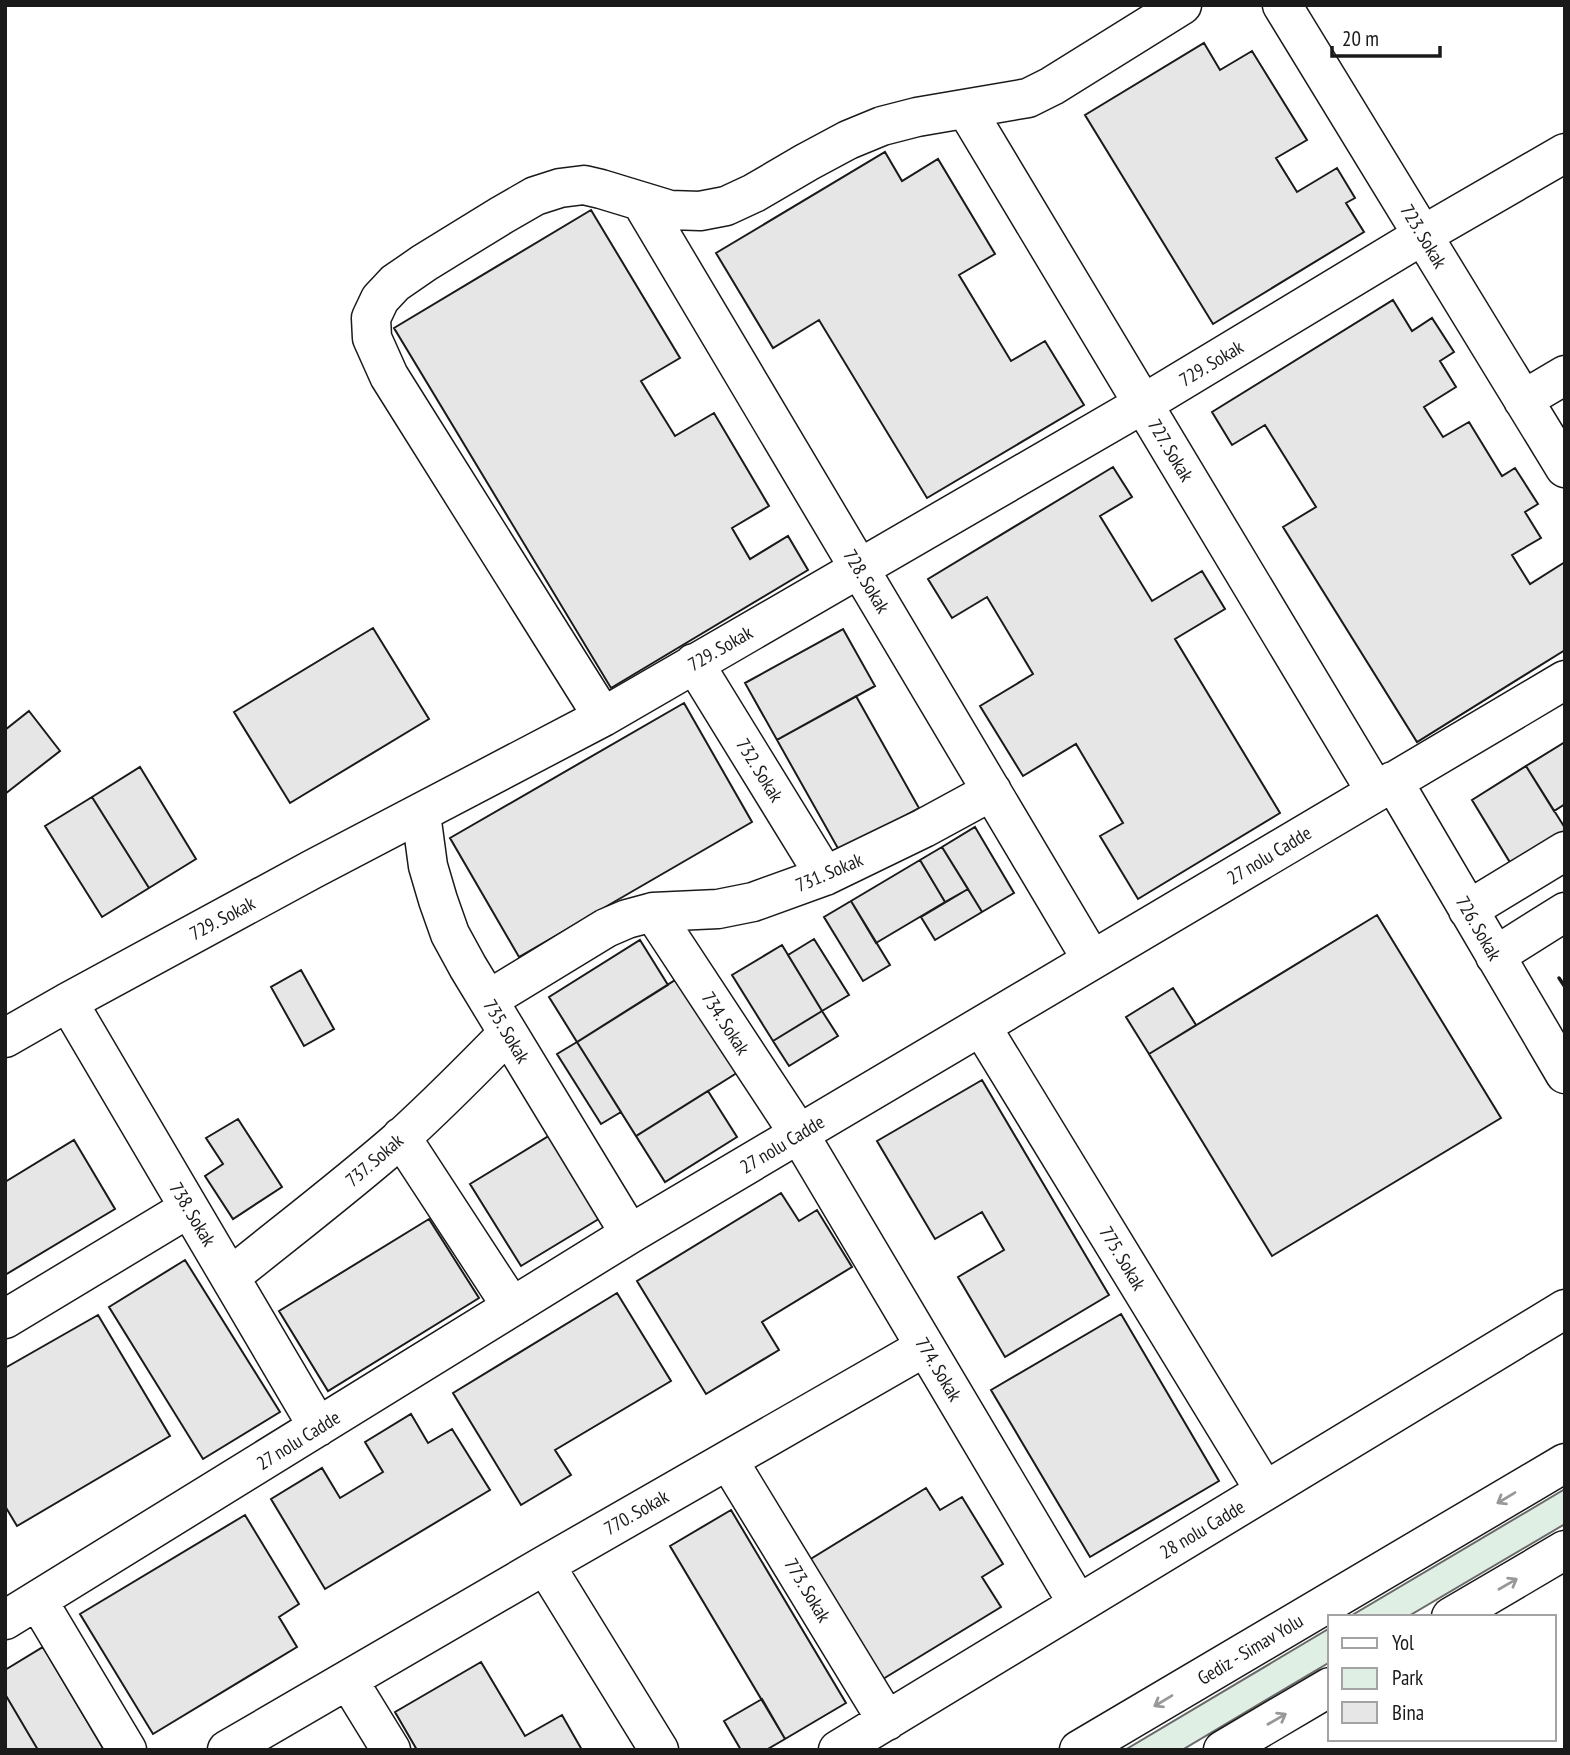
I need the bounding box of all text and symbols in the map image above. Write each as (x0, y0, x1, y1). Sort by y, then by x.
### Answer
scale bar (1332, 14, 1440, 58)
text: 20 m (1342, 25, 1379, 52)
street label: 723. Sokak (1396, 200, 1453, 273)
street label: 729. Sokak (1175, 334, 1248, 391)
street label: 727. Sokak (1143, 414, 1199, 486)
street label: 728. Sokak (839, 545, 896, 618)
street label: 729. Sokak (683, 620, 757, 676)
street label: 732. Sokak (731, 734, 789, 807)
street label: 27 nolu Cadde (1223, 820, 1316, 889)
street label: 731. Sokak (792, 847, 867, 897)
street label: 729. Sokak (185, 891, 259, 945)
street label: 726. Sokak (1451, 891, 1507, 965)
street label: 734. Sokak (697, 987, 756, 1060)
street label: 735. Sokak (479, 995, 536, 1068)
street label: 27 nolu Cadde (736, 1109, 829, 1178)
street label: 737. Sokak (340, 1128, 408, 1192)
street label: 738. Sokak (165, 1178, 222, 1251)
street label: 775. Sokak (1095, 1222, 1152, 1295)
street label: 774. Sokak (911, 1333, 968, 1406)
street label: 27 nolu Cadde (252, 1405, 344, 1475)
street label: 770. Sokak (599, 1484, 673, 1540)
one-way arrow (1496, 1491, 1516, 1505)
street label: 28 nolu Cadde (1155, 1494, 1249, 1564)
street label: 773. Sokak (780, 1554, 837, 1627)
one-way arrow (1497, 1576, 1517, 1590)
street label: Gediz - Simav Yolu (1193, 1608, 1307, 1690)
legend (1328, 1615, 1556, 1741)
text: Yol (1392, 1629, 1414, 1656)
text: Park (1392, 1664, 1423, 1691)
one-way arrow (1153, 1694, 1173, 1708)
text: Bina (1392, 1699, 1424, 1726)
one-way arrow (1266, 1711, 1286, 1725)

